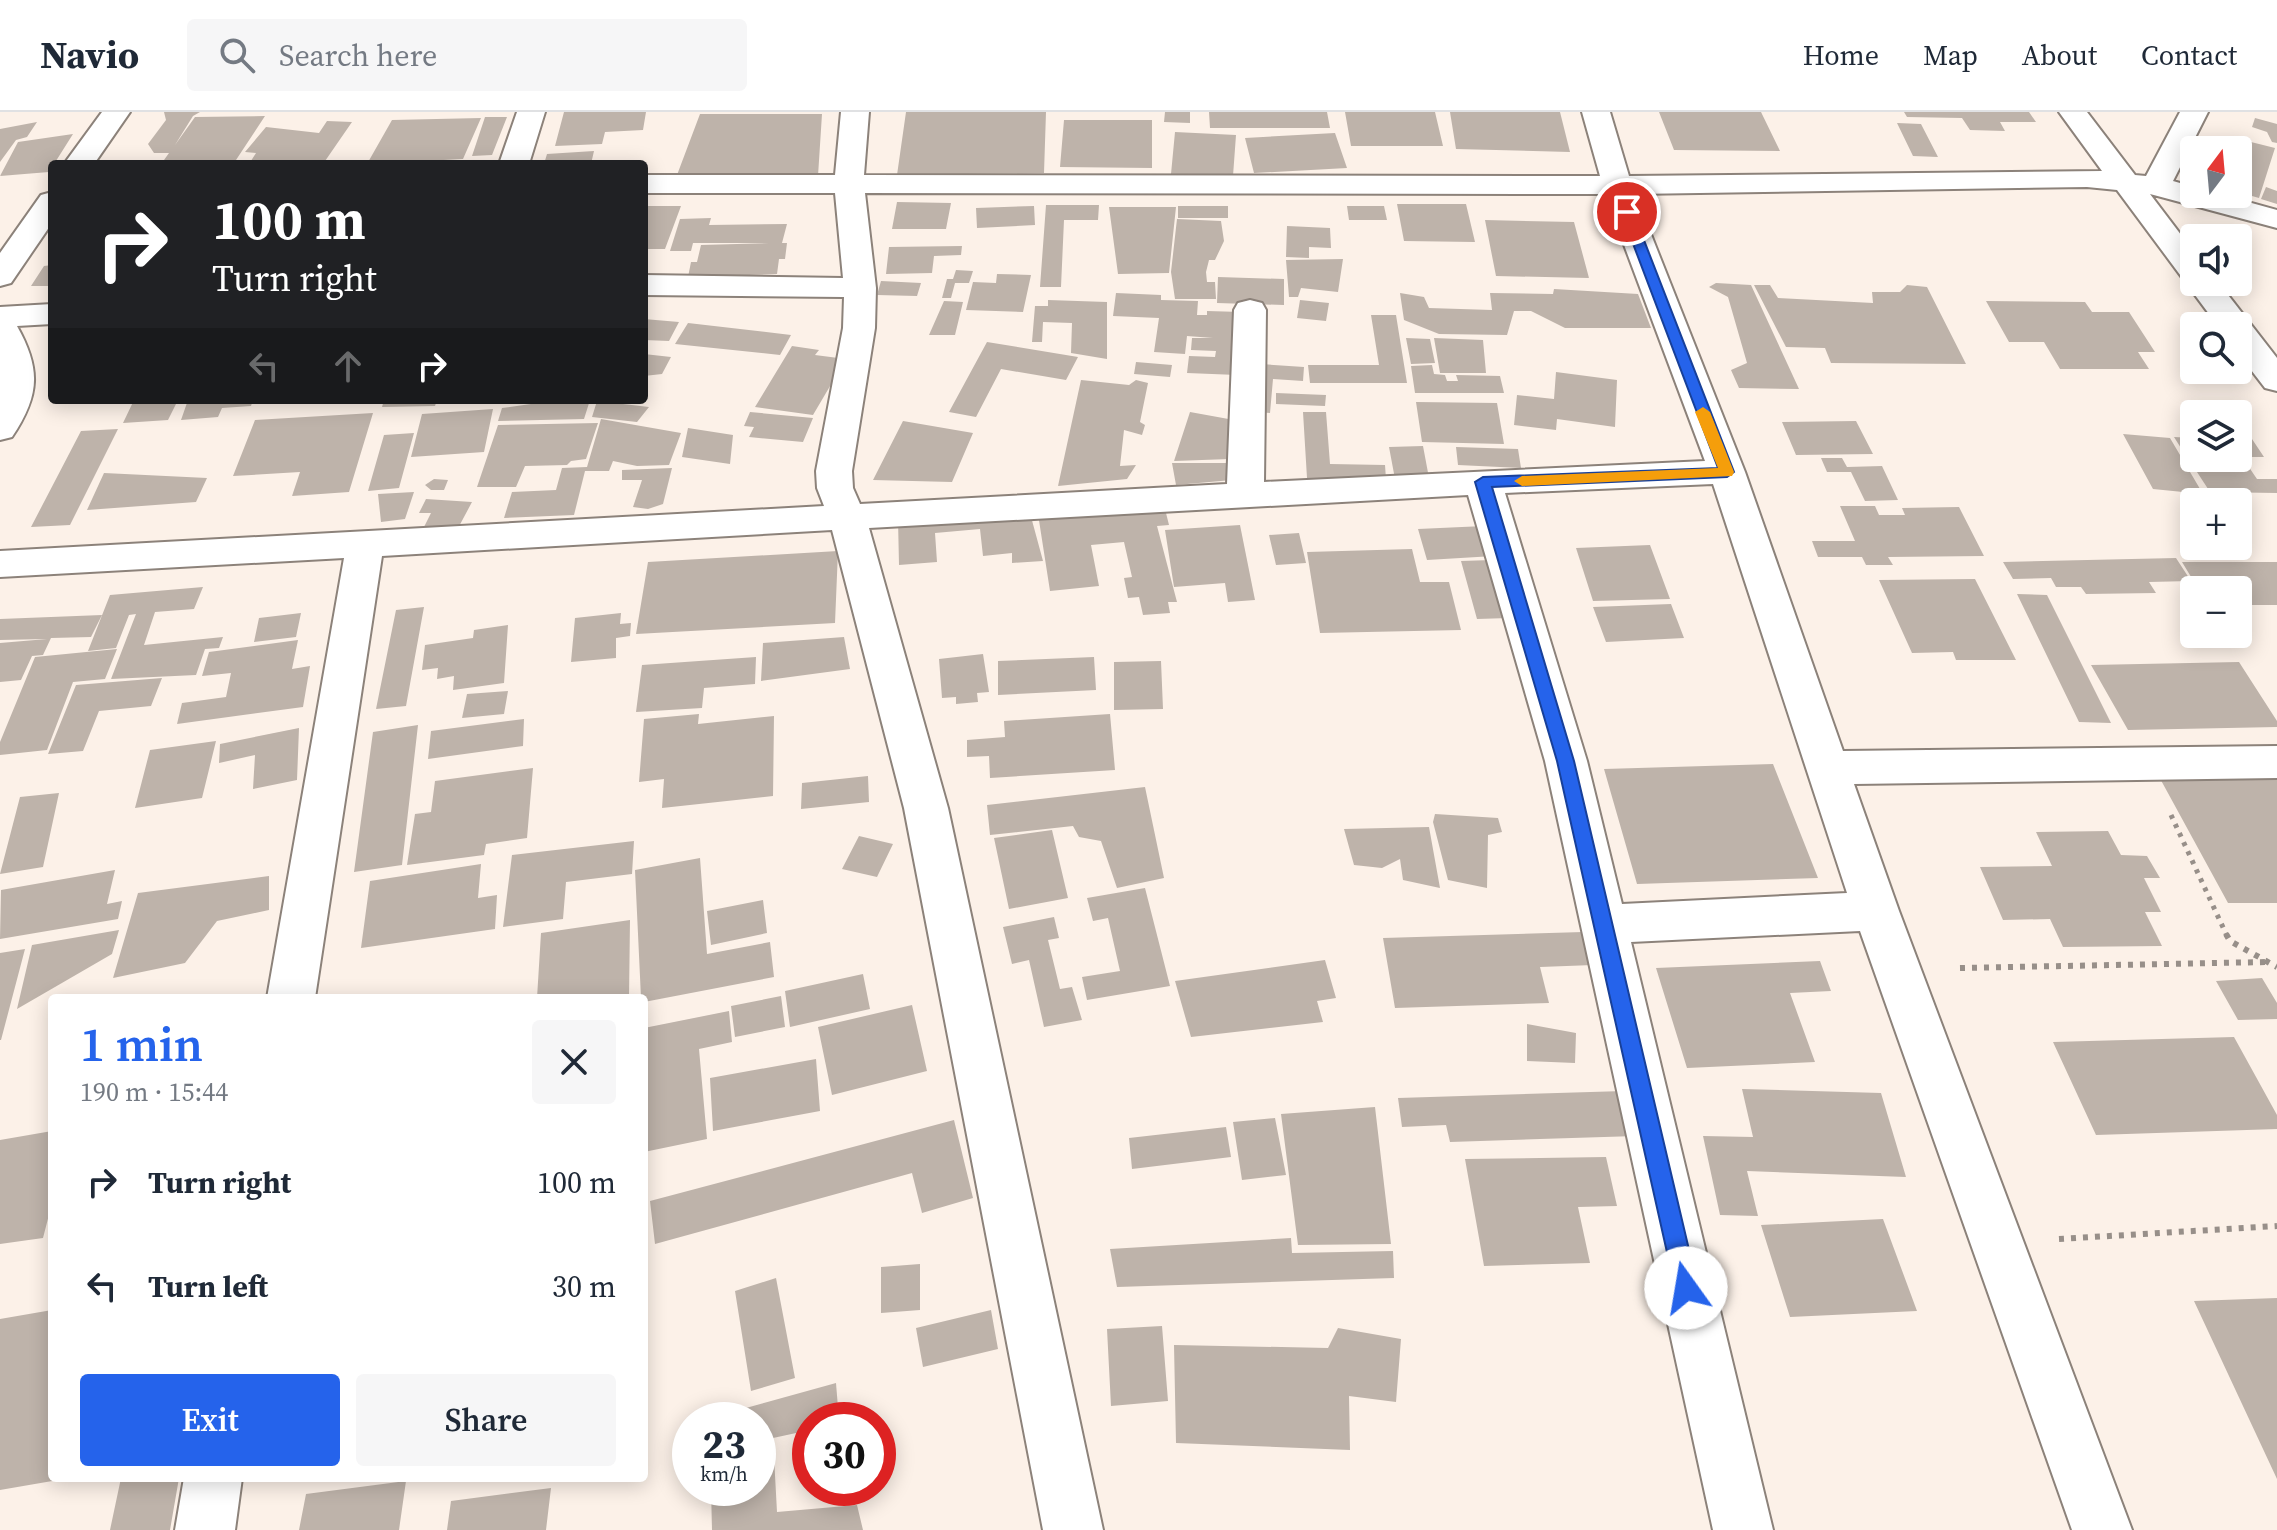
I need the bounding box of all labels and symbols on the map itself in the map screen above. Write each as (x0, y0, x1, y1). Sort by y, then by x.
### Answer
north arrow (2180, 136, 2252, 208)
pin (1593, 178, 1661, 246)
position arrow (1644, 1246, 1728, 1330)
speed limit sign: 30 (792, 1402, 896, 1506)

